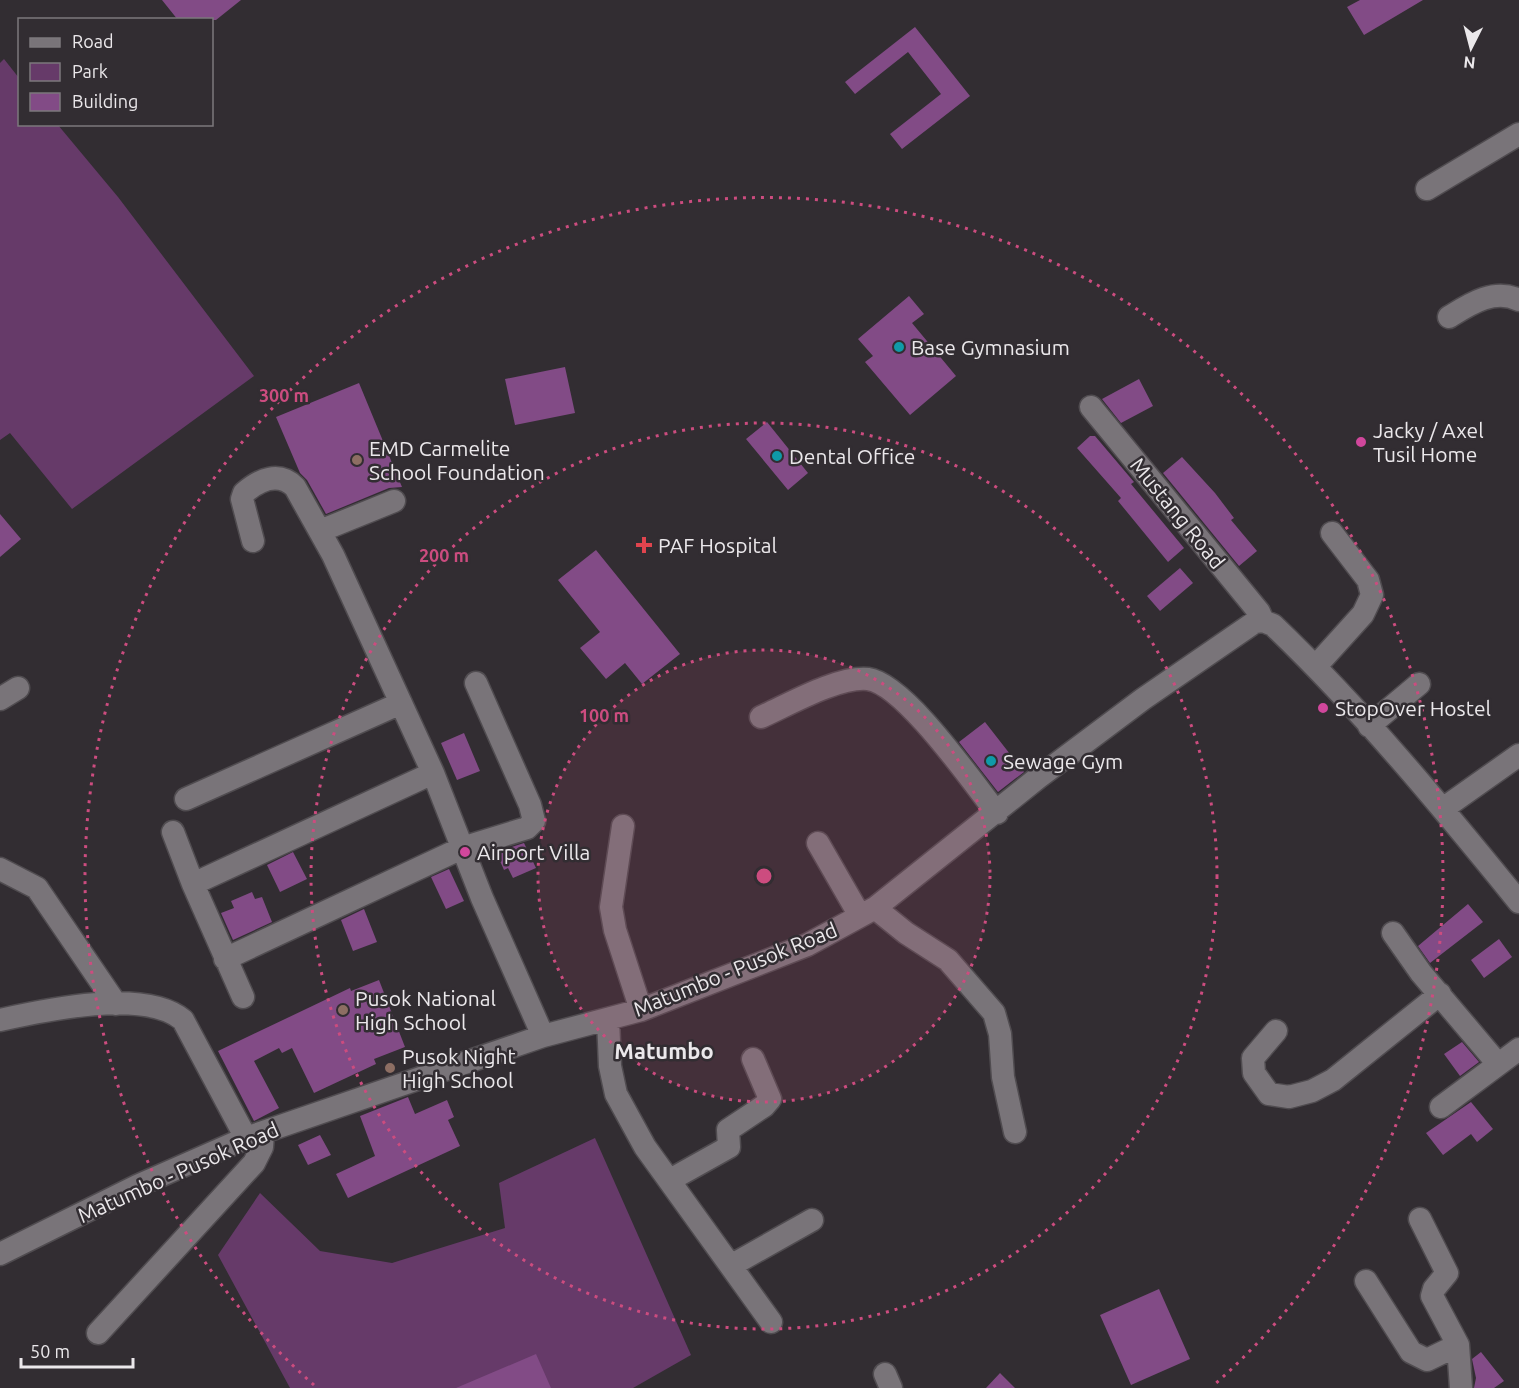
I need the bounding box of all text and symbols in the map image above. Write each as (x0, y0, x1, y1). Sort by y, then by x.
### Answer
legend (18, 18, 213, 126)
north arrow (1441, 18, 1501, 78)
text: Road (72, 31, 114, 51)
text: N (1463, 53, 1476, 72)
text: Park (72, 61, 108, 81)
text: Building (72, 91, 138, 111)
place label: Base Gymnasium (911, 335, 1070, 359)
marker: Base Gymnasium (892, 340, 906, 354)
text: 300 m (259, 385, 309, 405)
place label: Jacky / Axel Tusil Home (1373, 418, 1484, 466)
marker: Jacky / Axel Tusil Home (1354, 435, 1368, 449)
place label: EMD Carmelite School Foundation (369, 436, 545, 484)
place label: Dental Office (789, 444, 915, 468)
marker: Dental Office (770, 449, 784, 463)
marker: EMD Carmelite School Foundation (350, 453, 364, 467)
street label: Mustang Road (1126, 453, 1230, 573)
place label: PAF Hospital (658, 533, 777, 557)
marker: PAF Hospital (635, 536, 653, 554)
text: 200 m (419, 545, 469, 565)
place label: StopOver Hostel (1335, 696, 1491, 720)
marker: StopOver Hostel (1316, 701, 1330, 715)
text: 100 m (579, 705, 629, 725)
place label: Sewage Gym (1003, 749, 1123, 773)
marker: Sewage Gym (984, 754, 998, 768)
place label: Airport Villa (477, 840, 590, 864)
marker: Airport Villa (458, 845, 472, 859)
centre of rings (754, 866, 774, 886)
street label: Matumbo - Pusok Road (630, 917, 840, 1021)
place label: Pusok National High School (355, 986, 496, 1034)
marker: Pusok National High School (336, 1003, 350, 1017)
district label: Matumbo (614, 1038, 714, 1063)
place label: Pusok Night High School (402, 1044, 516, 1092)
marker: Pusok Night High School (383, 1061, 397, 1075)
street label: Matumbo - Pusok Road (74, 1117, 282, 1227)
scale bar (21, 1331, 134, 1369)
text: 50 m (30, 1341, 70, 1361)

